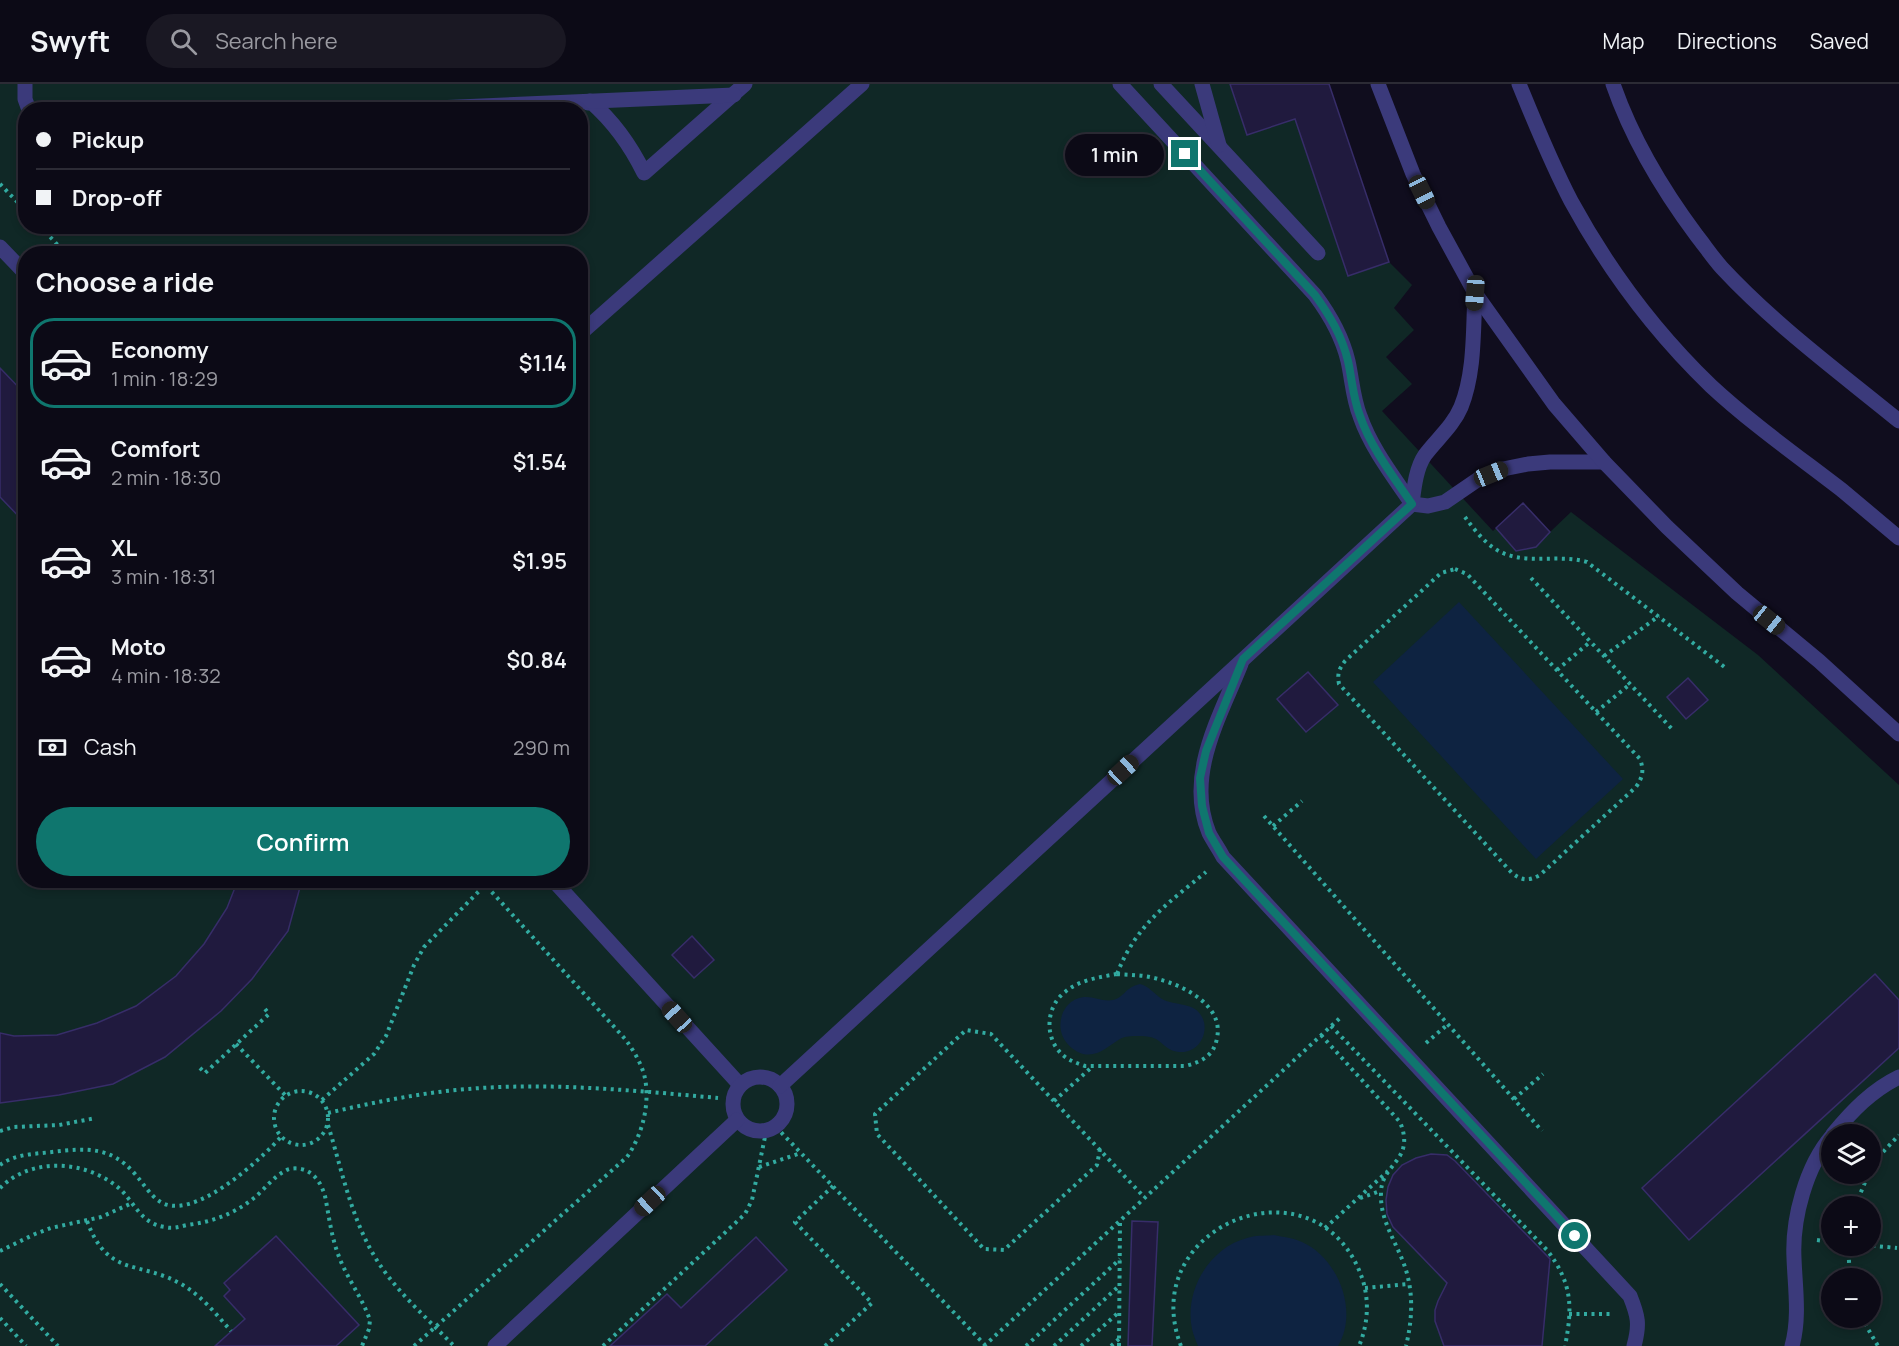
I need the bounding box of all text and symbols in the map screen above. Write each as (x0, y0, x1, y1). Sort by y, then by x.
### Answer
search box (146, 14, 566, 68)
text: Swyft (30, 22, 110, 60)
icon: search (167, 25, 200, 58)
text: Search here (215, 26, 338, 56)
text: Map (1603, 27, 1644, 55)
text: Directions (1677, 27, 1777, 55)
text: Saved (1810, 27, 1869, 55)
text: Pickup (72, 125, 144, 155)
callout: 1 min (1065, 133, 1164, 175)
route end (1171, 140, 1198, 167)
text: 1 min (1091, 141, 1138, 168)
car (1406, 172, 1438, 212)
text: Drop-off (72, 183, 162, 213)
text: Choose a ride (36, 263, 214, 300)
car (1465, 274, 1485, 312)
text: Economy (111, 335, 209, 365)
icon: car (39, 336, 93, 390)
text: $1.14 (519, 348, 567, 378)
text: 1 min · 18:29 (111, 365, 218, 392)
text: Comfort (111, 434, 200, 464)
icon: car (39, 435, 93, 489)
text: $1.54 (513, 447, 567, 477)
car (1471, 459, 1511, 489)
text: 2 min · 18:30 (111, 464, 221, 491)
text: XL (111, 533, 137, 563)
icon: car (39, 534, 93, 588)
text: $1.95 (512, 546, 567, 576)
text: 3 min · 18:31 (111, 563, 216, 590)
car (1749, 602, 1789, 638)
text: Moto (111, 632, 166, 662)
icon: car (39, 633, 93, 687)
text: $0.84 (507, 645, 567, 675)
text: 4 min · 18:32 (111, 662, 221, 689)
icon: cash (36, 731, 69, 764)
text: Cash (84, 732, 137, 762)
text: 290 m (513, 734, 570, 761)
car (1104, 751, 1142, 789)
button: Confirm (36, 807, 570, 876)
car (658, 998, 696, 1036)
map controls (1821, 1124, 1881, 1328)
button: layers (1821, 1124, 1881, 1184)
car (631, 1182, 669, 1220)
button: + (1821, 1196, 1881, 1256)
route start (1561, 1222, 1588, 1249)
button: − (1821, 1268, 1881, 1328)

